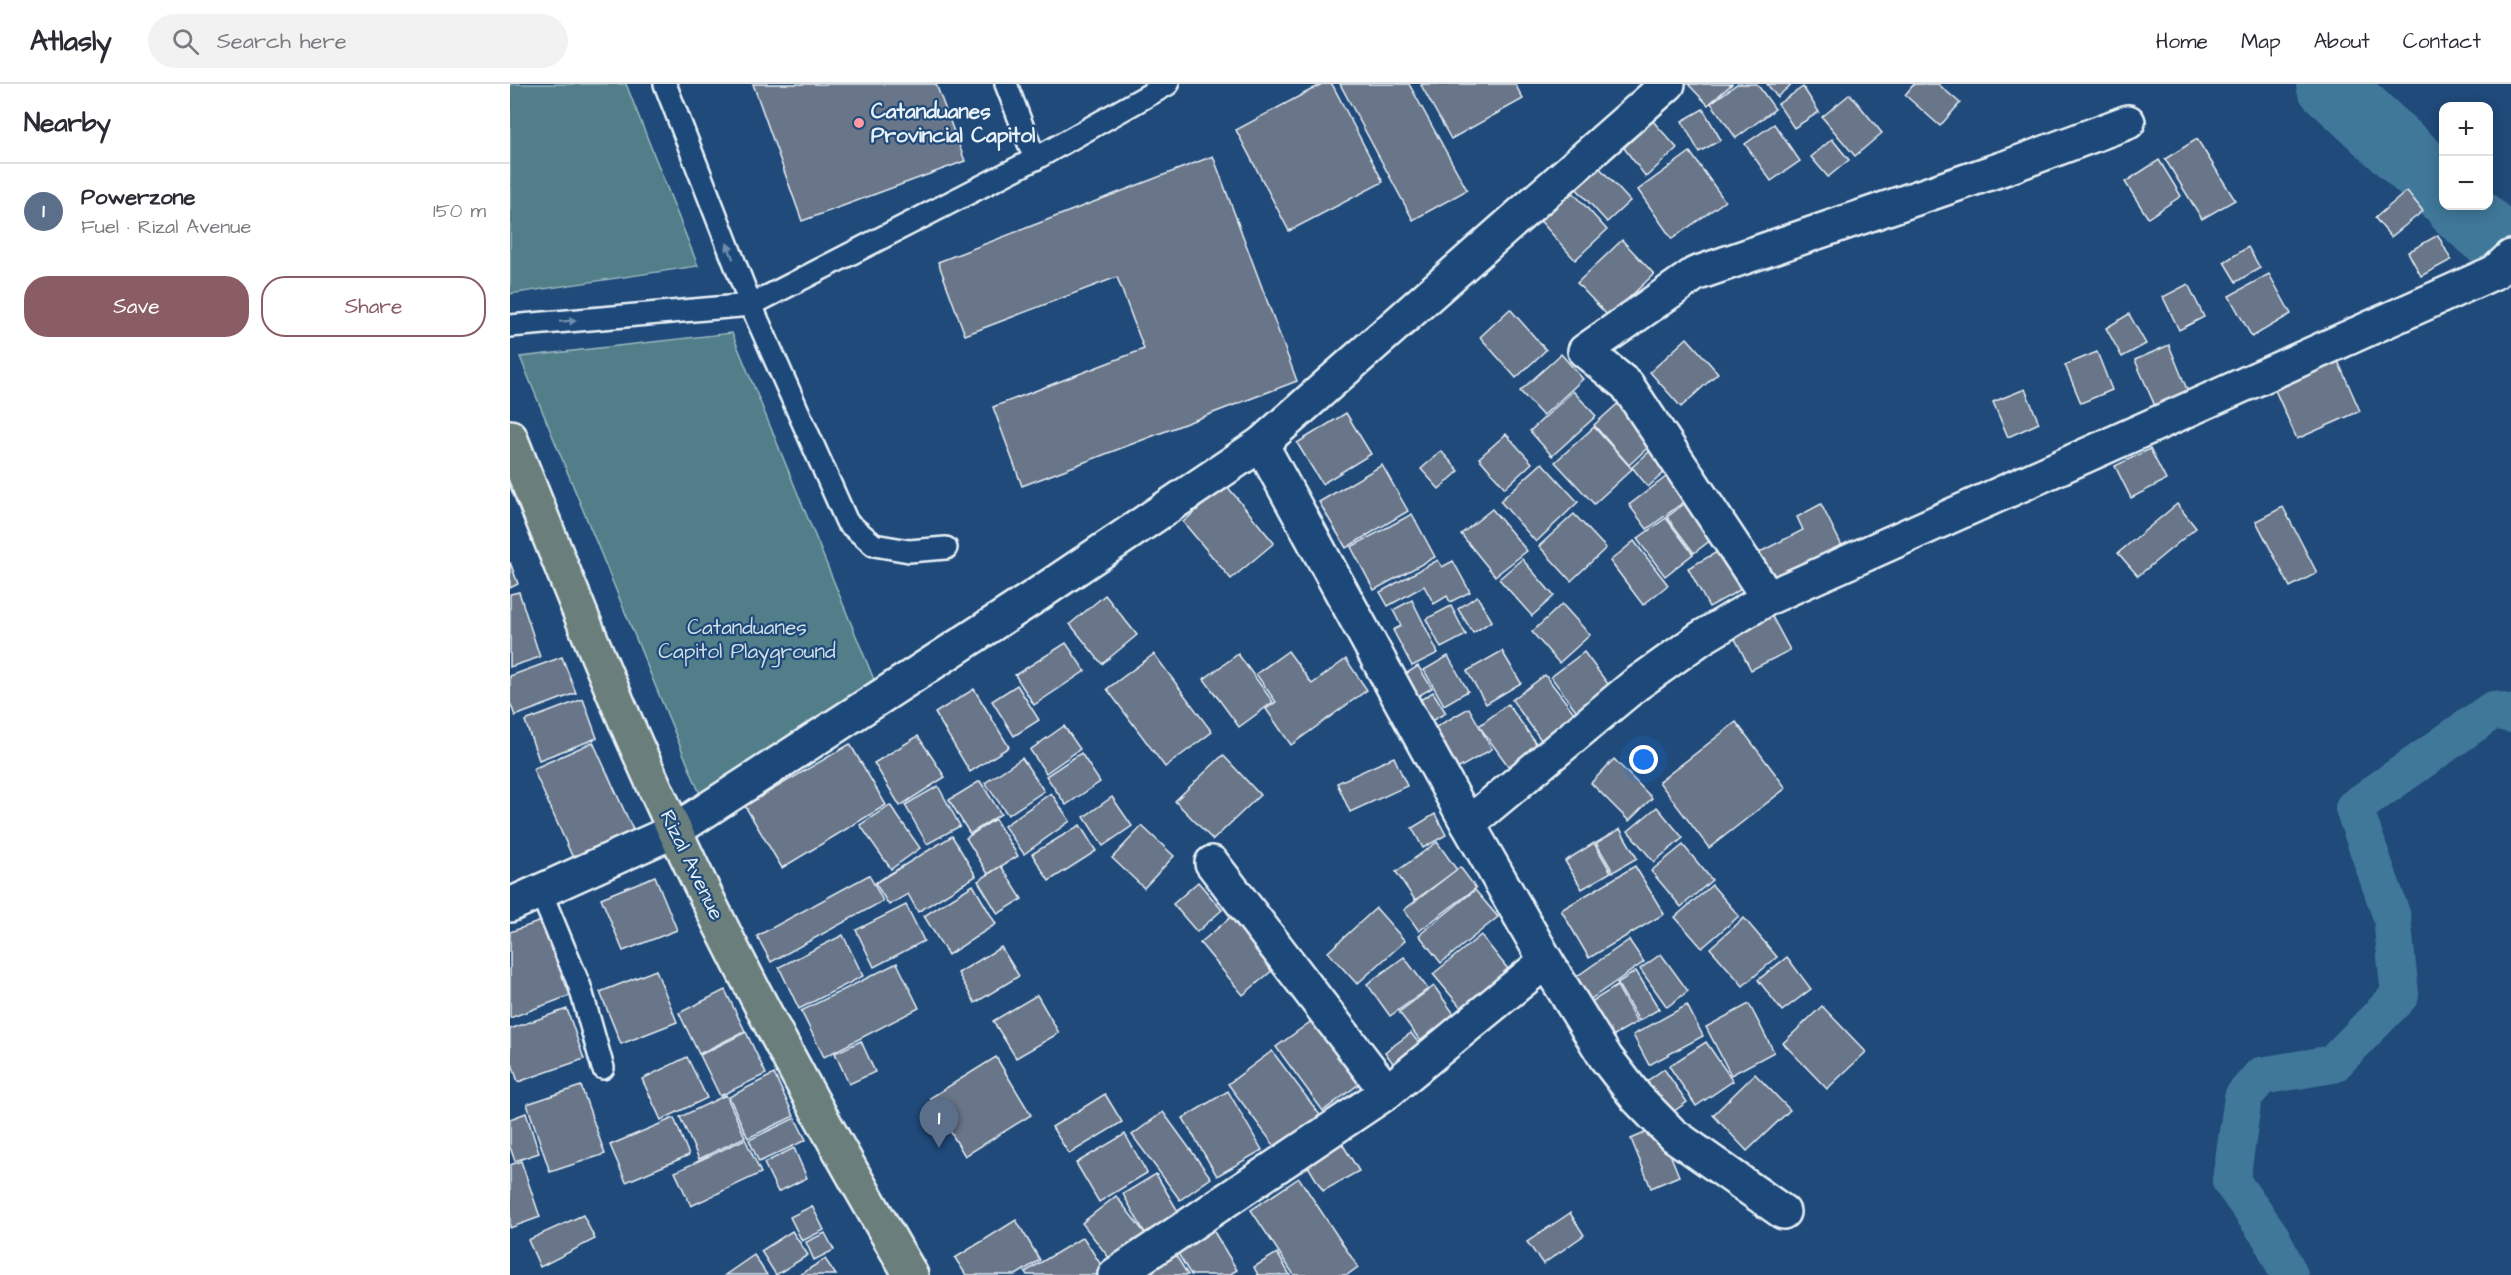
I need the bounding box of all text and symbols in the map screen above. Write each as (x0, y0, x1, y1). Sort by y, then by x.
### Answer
search box (148, 14, 568, 68)
text: Atlasly (30, 22, 112, 61)
icon: search (169, 25, 202, 58)
text: Search here (217, 26, 347, 57)
text: Home (2156, 27, 2208, 56)
text: Map (2241, 27, 2281, 56)
text: About (2314, 27, 2370, 56)
text: Contact (2403, 27, 2481, 56)
place label: Catanduanes Provincial Capitol (871, 97, 1036, 151)
map controls (2439, 102, 2493, 210)
button: + (2439, 102, 2493, 156)
text: Nearby (24, 105, 111, 141)
marker: Catanduanes Provincial Capitol (852, 116, 866, 130)
button: − (2439, 156, 2493, 210)
text: Powerzone (81, 182, 195, 213)
text: 1 (42, 197, 45, 225)
text: 150 m (433, 197, 486, 225)
text: Fuel · Rizal Avenue (81, 213, 251, 241)
one-way arrow (725, 241, 735, 259)
button: Save (24, 276, 249, 337)
button: Share (261, 276, 486, 337)
one-way arrow (559, 316, 578, 326)
park label: Catanduanes Capitol Playground (658, 613, 836, 668)
your location (1629, 745, 1658, 774)
street label: Rizal Avenue (653, 805, 731, 925)
pin: 1 (920, 1098, 958, 1148)

